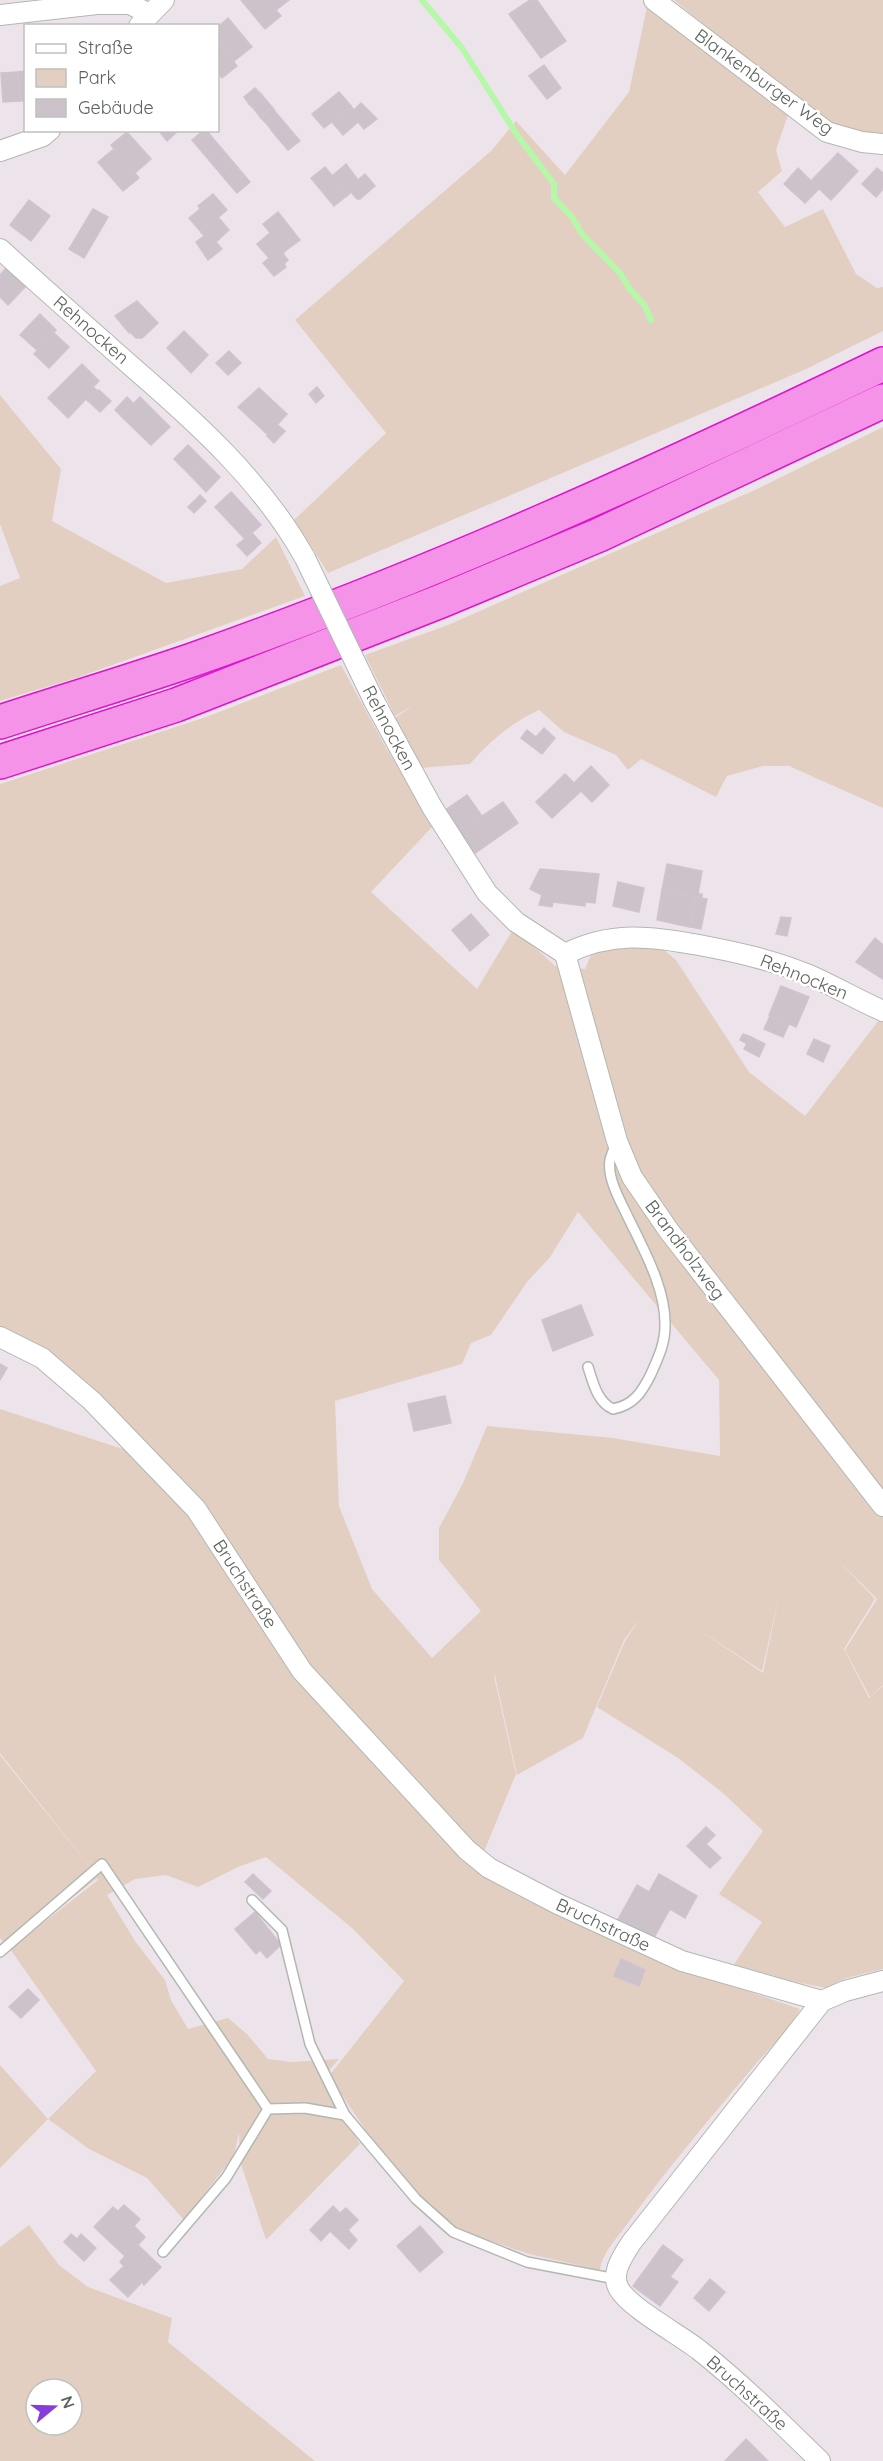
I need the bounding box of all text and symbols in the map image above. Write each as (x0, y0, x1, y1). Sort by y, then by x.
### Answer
street label: Blankenburger Weg (690, 23, 838, 140)
legend (24, 24, 219, 132)
text: Straße (78, 36, 133, 59)
text: Park (78, 66, 116, 89)
text: Gebäude (78, 96, 154, 119)
street label: Rehnocken (49, 291, 134, 369)
street label: Rehnocken (358, 681, 421, 774)
street label: Rehnocken (757, 948, 852, 1005)
street label: Brandholzweg (640, 1195, 730, 1304)
street label: Bruchstraße (208, 1535, 283, 1633)
street label: Bruchstraße (552, 1893, 654, 1956)
street label: Bruchstraße (702, 2350, 793, 2435)
north arrow (24, 2377, 84, 2437)
text: N (57, 2393, 80, 2411)

